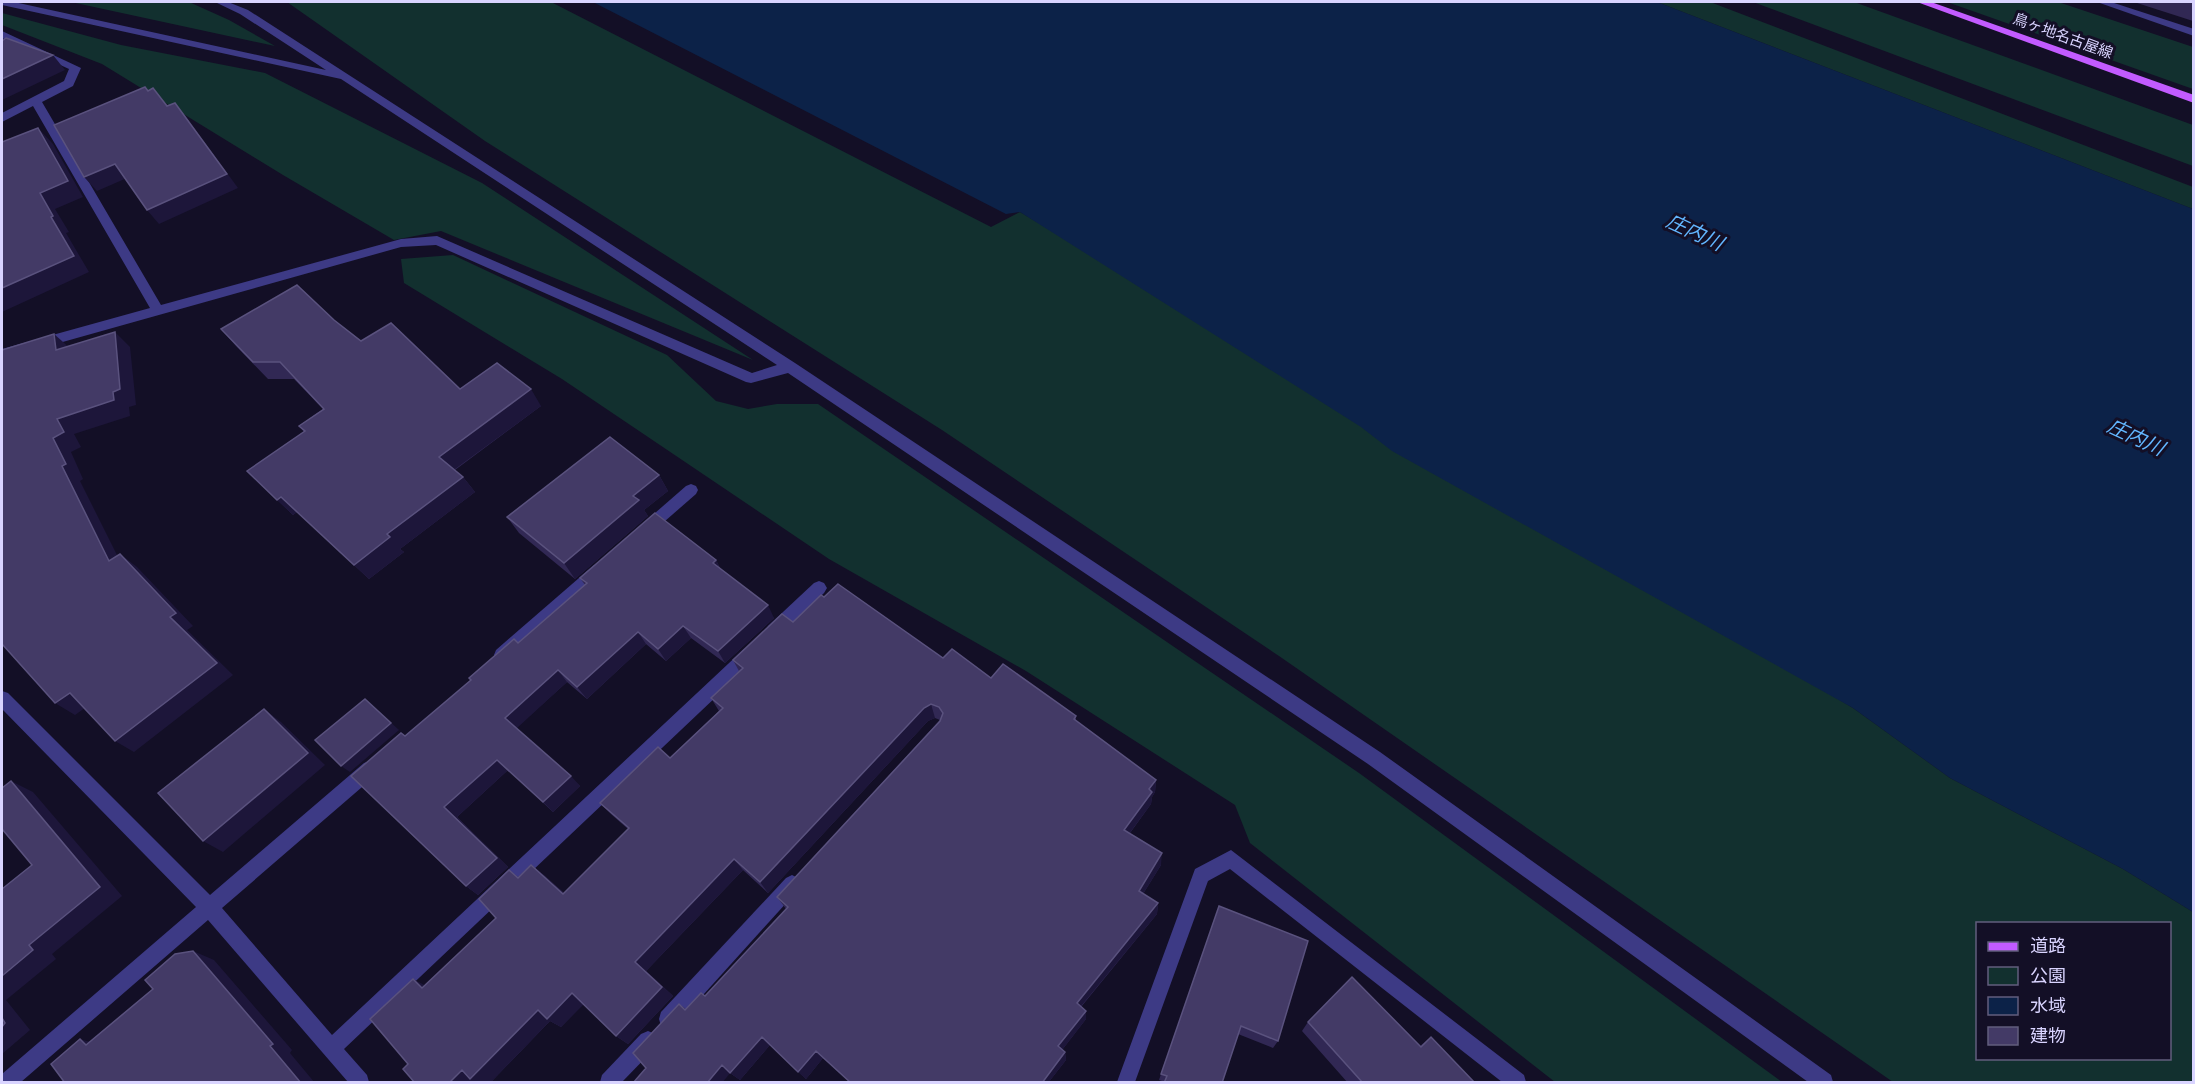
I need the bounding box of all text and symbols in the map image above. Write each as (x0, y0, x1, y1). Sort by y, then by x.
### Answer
street label: 鳥ヶ地名古屋線 (2010, 9, 2116, 64)
water label: 庄内川 (1661, 208, 1729, 259)
water label: 庄内川 (2102, 413, 2170, 464)
legend (1976, 922, 2171, 1060)
text: 道路 (2030, 934, 2066, 959)
text: 公園 (2030, 964, 2066, 989)
text: 水域 (2030, 994, 2066, 1019)
text: 建物 (2030, 1024, 2066, 1049)

